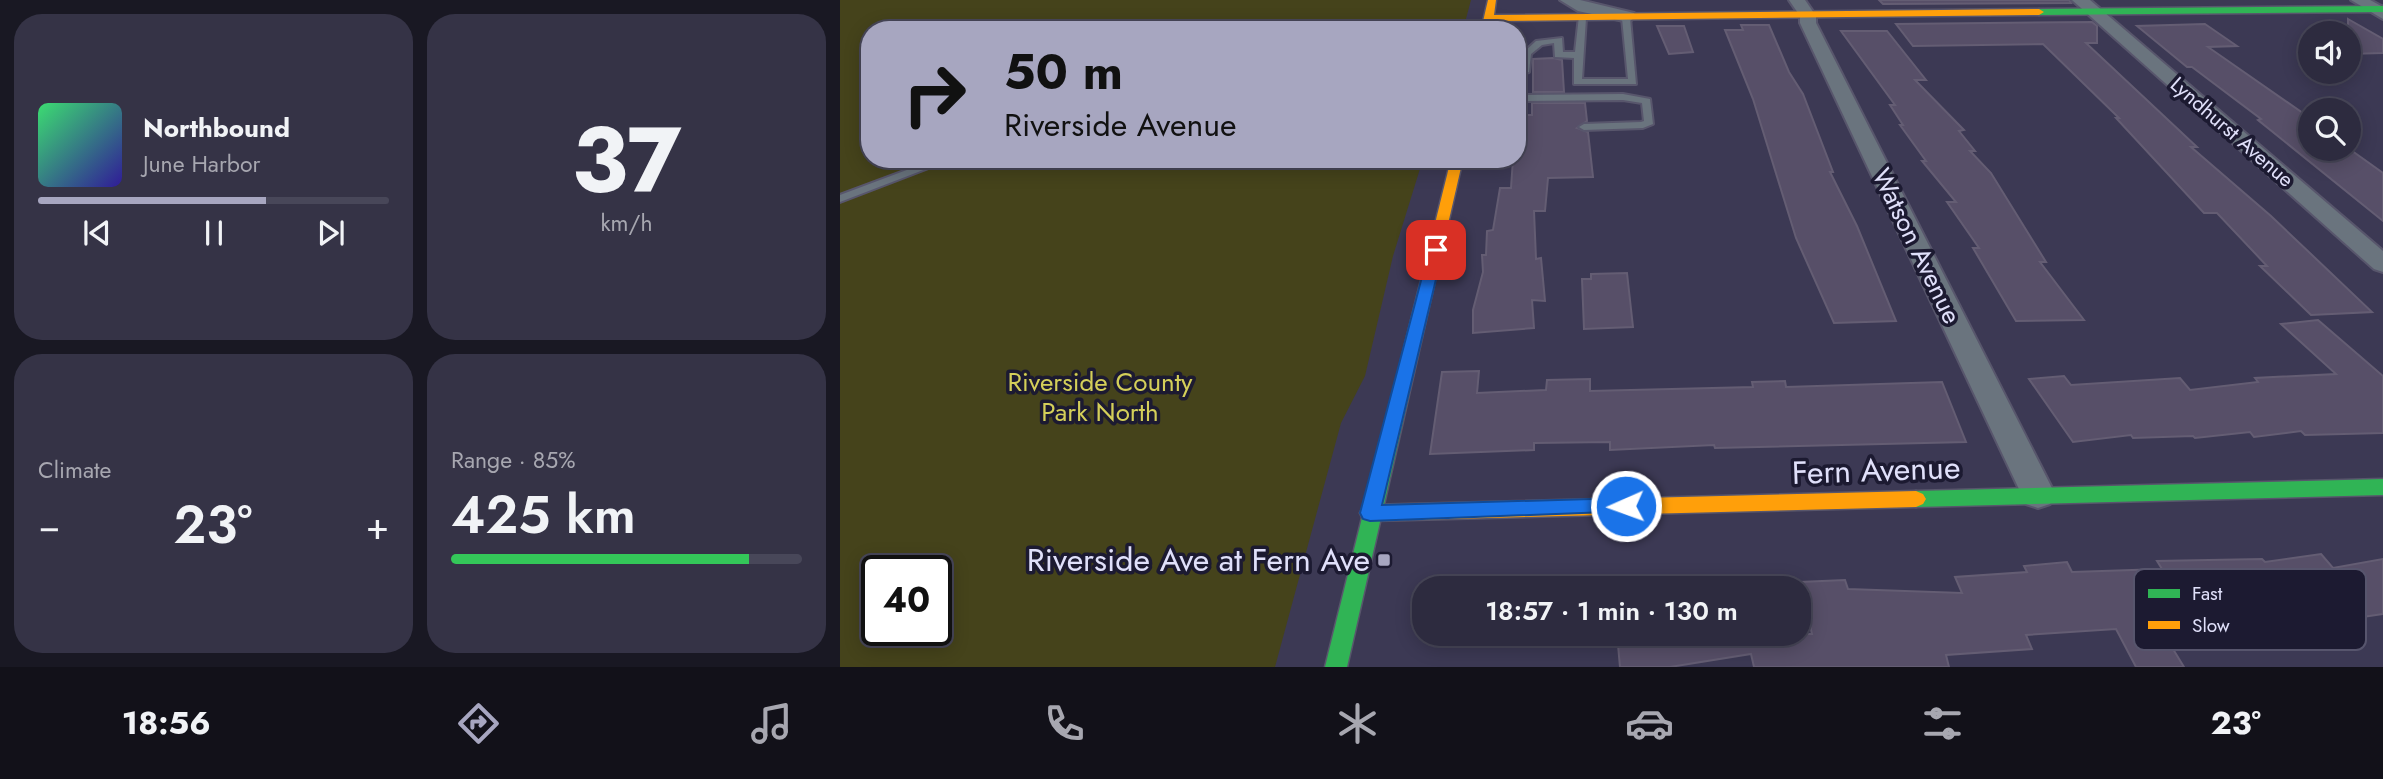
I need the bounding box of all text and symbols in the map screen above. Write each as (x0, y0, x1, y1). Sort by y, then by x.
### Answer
map controls (2298, 21, 2361, 161)
button: sound (2298, 21, 2361, 84)
text: 50 m (1004, 37, 1123, 107)
icon: right (889, 49, 980, 140)
street label: Lyndhurst Avenue (2164, 70, 2301, 194)
text: 37 (571, 95, 682, 226)
button: search (2298, 98, 2361, 161)
text: Riverside Avenue (1004, 102, 1237, 148)
text: Northbound (143, 109, 290, 147)
text: June Harbor (143, 147, 260, 181)
street label: Watson Avenue (1863, 162, 1971, 330)
text: km/h (601, 206, 652, 240)
icon: previous (78, 214, 116, 252)
icon: pause (195, 214, 233, 252)
icon: next (312, 214, 350, 252)
pin (1406, 220, 1466, 280)
icon: arrive (1417, 231, 1455, 269)
park label: Riverside County Park North (1008, 363, 1193, 431)
text: Range · 85% (451, 443, 575, 477)
street label: Fern Avenue (1791, 444, 1961, 496)
text: Climate (38, 453, 111, 487)
position arrow (1589, 469, 1663, 543)
text: 425 km (451, 477, 636, 553)
text: 23° (174, 487, 252, 563)
text: − (38, 498, 60, 553)
text: + (366, 498, 389, 553)
place label: Riverside Ave at Fern Ave (1027, 537, 1370, 583)
marker: Riverside Ave at Fern Ave (1376, 552, 1392, 568)
speed limit sign: 40 (861, 555, 952, 646)
legend (2134, 569, 2366, 650)
text: Fast (2192, 580, 2223, 607)
text: 18:57 · 1 min · 130 m (1485, 592, 1738, 630)
text: Slow (2192, 612, 2230, 639)
icon: directions (454, 699, 503, 748)
icon: music (747, 699, 796, 748)
icon: phone (1040, 699, 1089, 748)
icon: climate (1333, 699, 1382, 748)
icon: car (1625, 699, 1674, 748)
icon: filters (1918, 699, 1967, 748)
text: 18:56 (122, 700, 211, 746)
text: 23° (2211, 700, 2261, 746)

